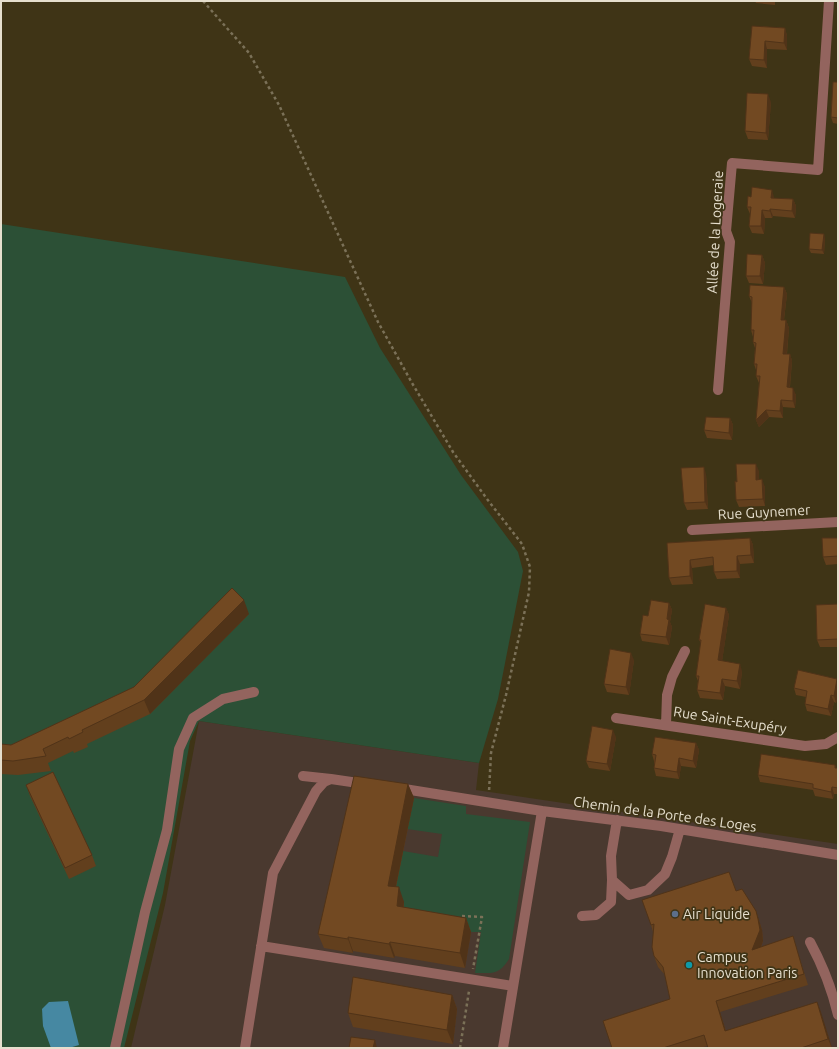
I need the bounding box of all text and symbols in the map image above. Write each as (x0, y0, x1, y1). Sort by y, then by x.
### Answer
street label: Allée de la Logeraie (704, 170, 726, 294)
street label: Rue Guynemer (717, 502, 811, 522)
street label: Rue Saint-Exupéry (672, 703, 788, 737)
street label: Chemin de la Porte des Loges (572, 793, 758, 835)
place label: Air Liquide (683, 906, 750, 922)
marker: Air Liquide (670, 909, 680, 919)
place label: Campus Innovation Paris (697, 949, 797, 981)
marker: Campus Innovation Paris (684, 960, 694, 970)

